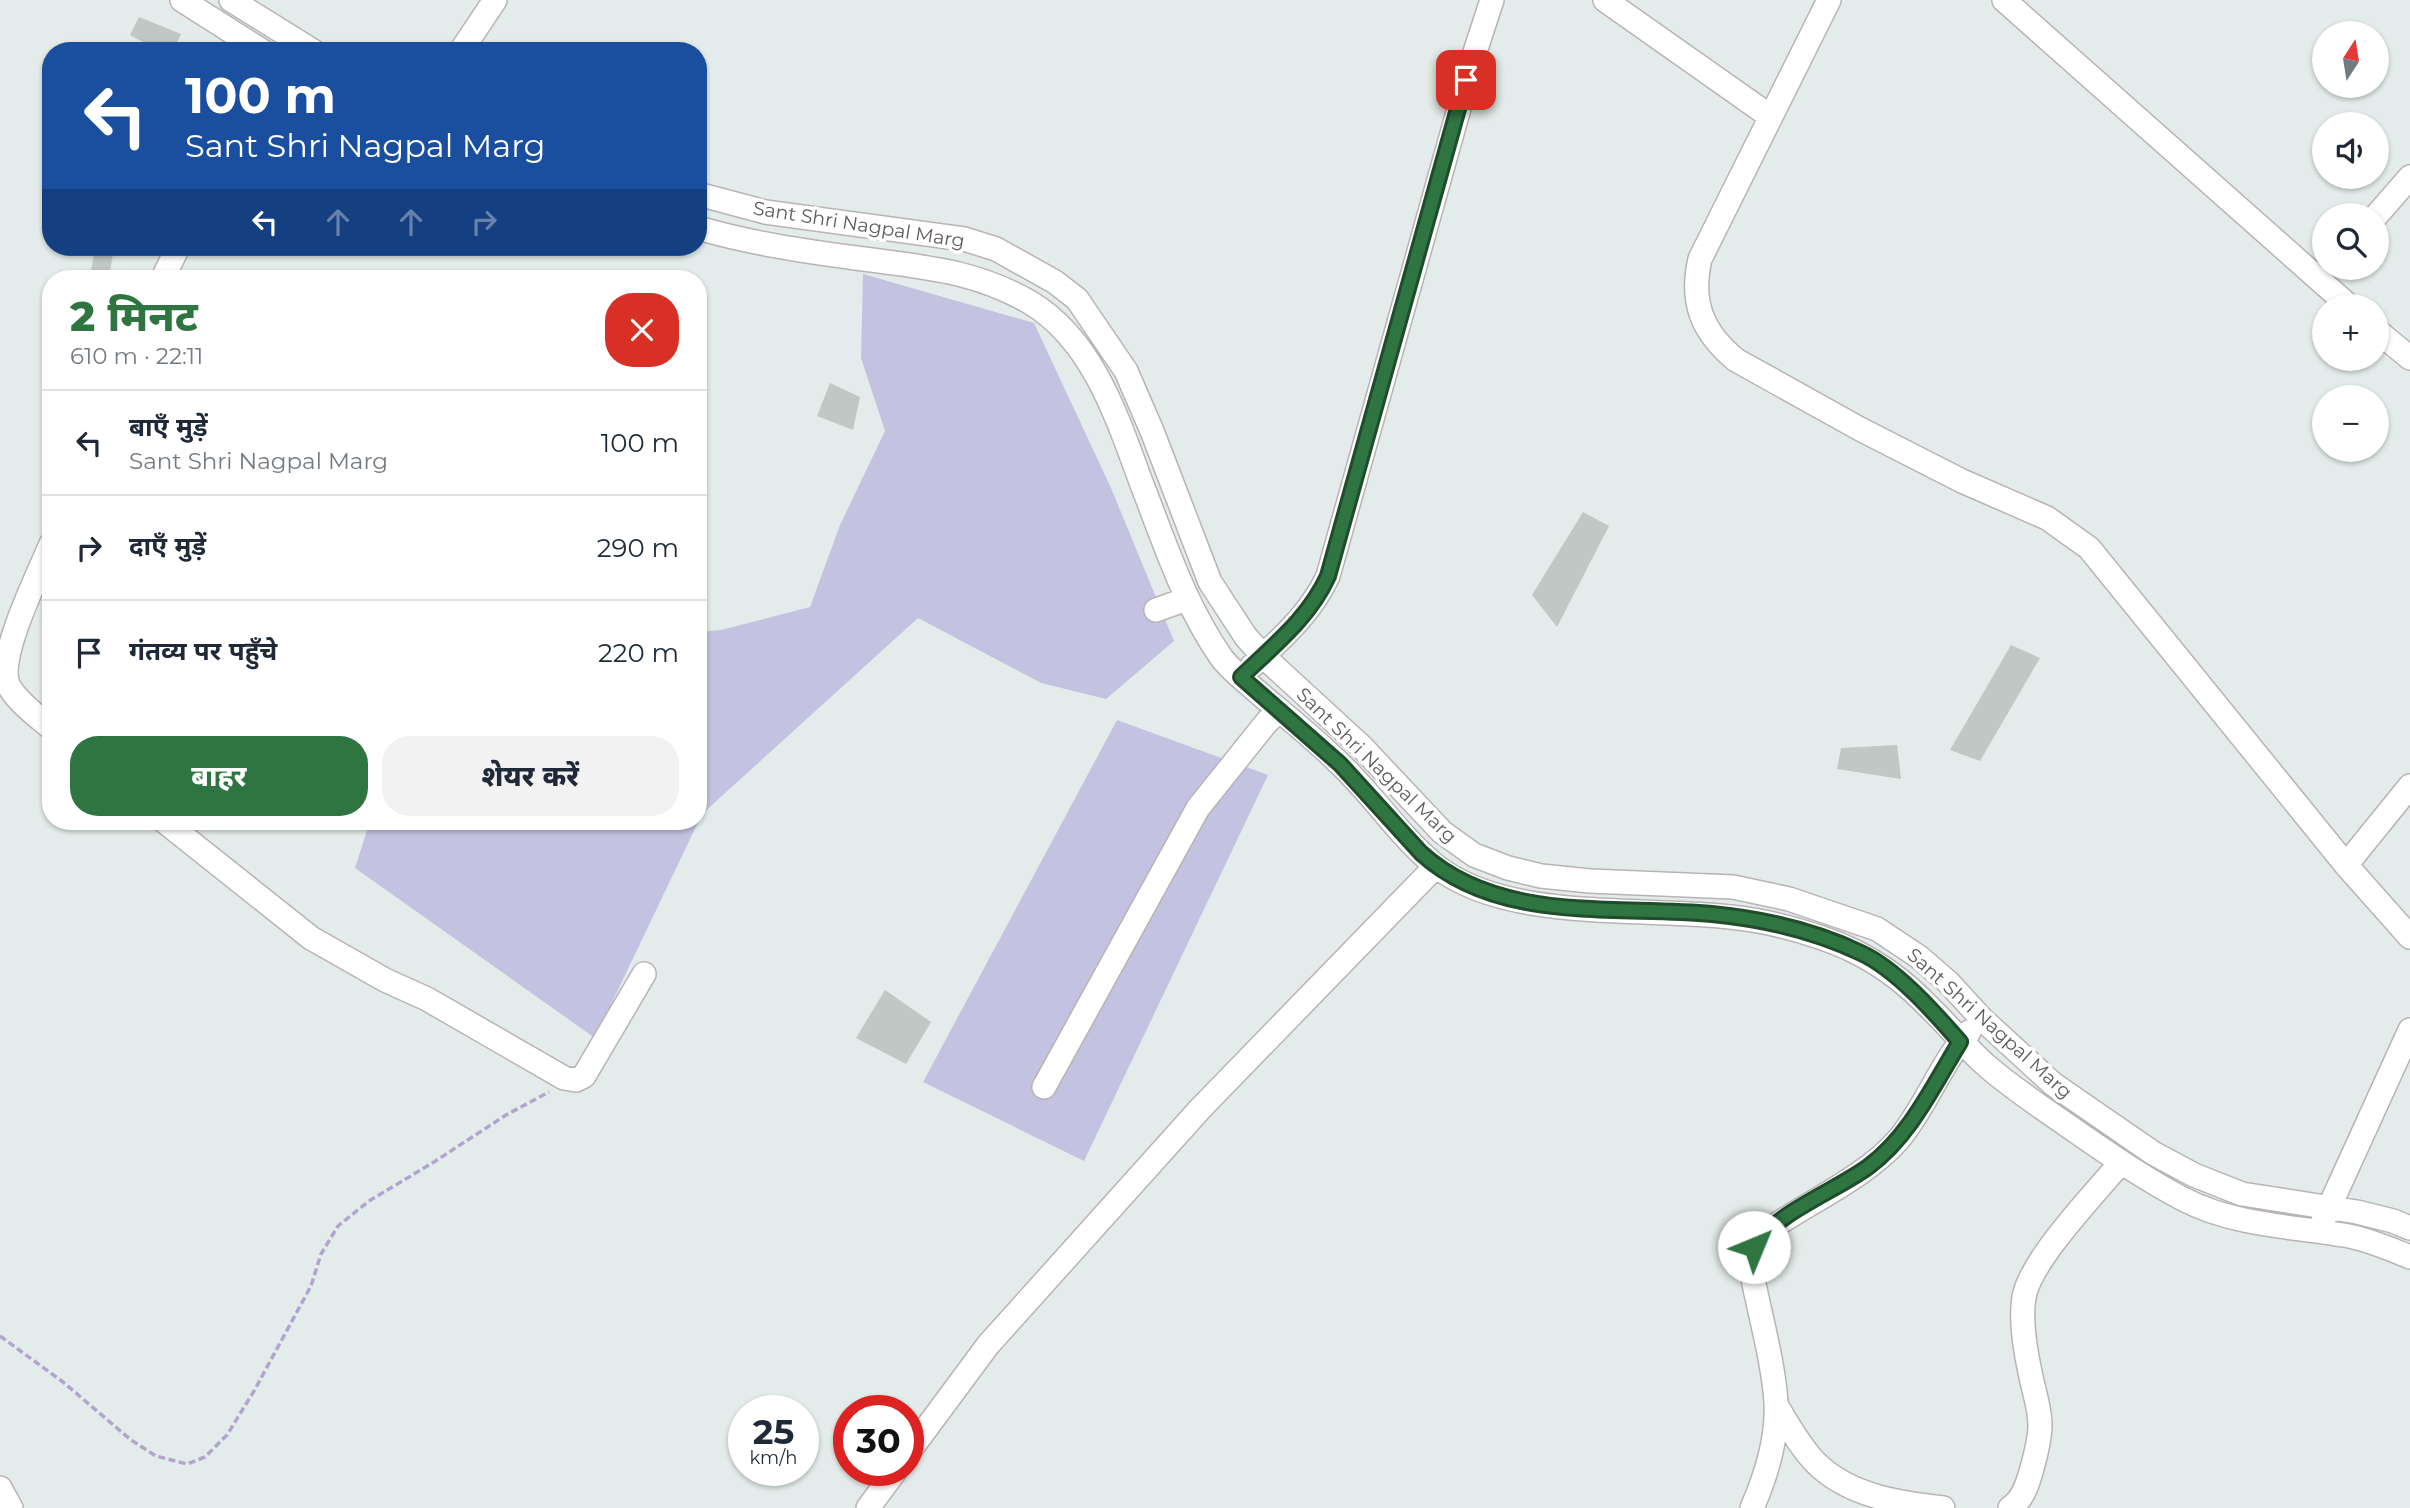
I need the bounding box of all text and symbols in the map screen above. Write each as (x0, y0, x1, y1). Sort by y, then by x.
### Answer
north arrow (2312, 21, 2389, 98)
map controls (2312, 21, 2389, 462)
pin (1436, 50, 1496, 110)
icon: arrive (1447, 61, 1485, 99)
text: 100 m (185, 66, 336, 125)
icon: left (70, 70, 161, 161)
button: sound (2312, 112, 2389, 189)
text: Sant Shri Nagpal Marg (185, 126, 546, 165)
street label: Sant Shri Nagpal Marg (751, 196, 966, 253)
icon: left (246, 203, 284, 241)
icon: ahead (319, 203, 357, 241)
icon: ahead (392, 203, 430, 241)
icon: right (465, 203, 503, 241)
button: search (2312, 203, 2389, 280)
text: 2 मिनट (70, 290, 198, 342)
button: close (605, 293, 679, 367)
button: + (2312, 294, 2389, 371)
text: 610 m · 22:11 (70, 342, 203, 370)
button: − (2312, 385, 2389, 462)
text: बाएँ मुड़ें (129, 411, 208, 443)
icon: left (70, 424, 108, 462)
text: 100 m (601, 427, 679, 459)
text: Sant Shri Nagpal Marg (129, 447, 388, 475)
icon: right (70, 529, 108, 567)
text: दाएँ मुड़ें (129, 530, 206, 562)
text: 290 m (597, 532, 679, 564)
icon: arrive (70, 634, 108, 672)
text: गंतव्य पर पहुँचे (129, 635, 277, 667)
text: 220 m (598, 637, 679, 669)
street label: Sant Shri Nagpal Marg (1292, 683, 1462, 848)
button: बाहर (70, 736, 368, 816)
button: शेयर करें (382, 736, 679, 816)
street label: Sant Shri Nagpal Marg (1902, 943, 2077, 1104)
position arrow (1717, 1210, 1791, 1284)
speed limit sign: 30 (833, 1395, 924, 1486)
text: 25 (753, 1410, 794, 1453)
text: km/h (749, 1447, 798, 1469)

